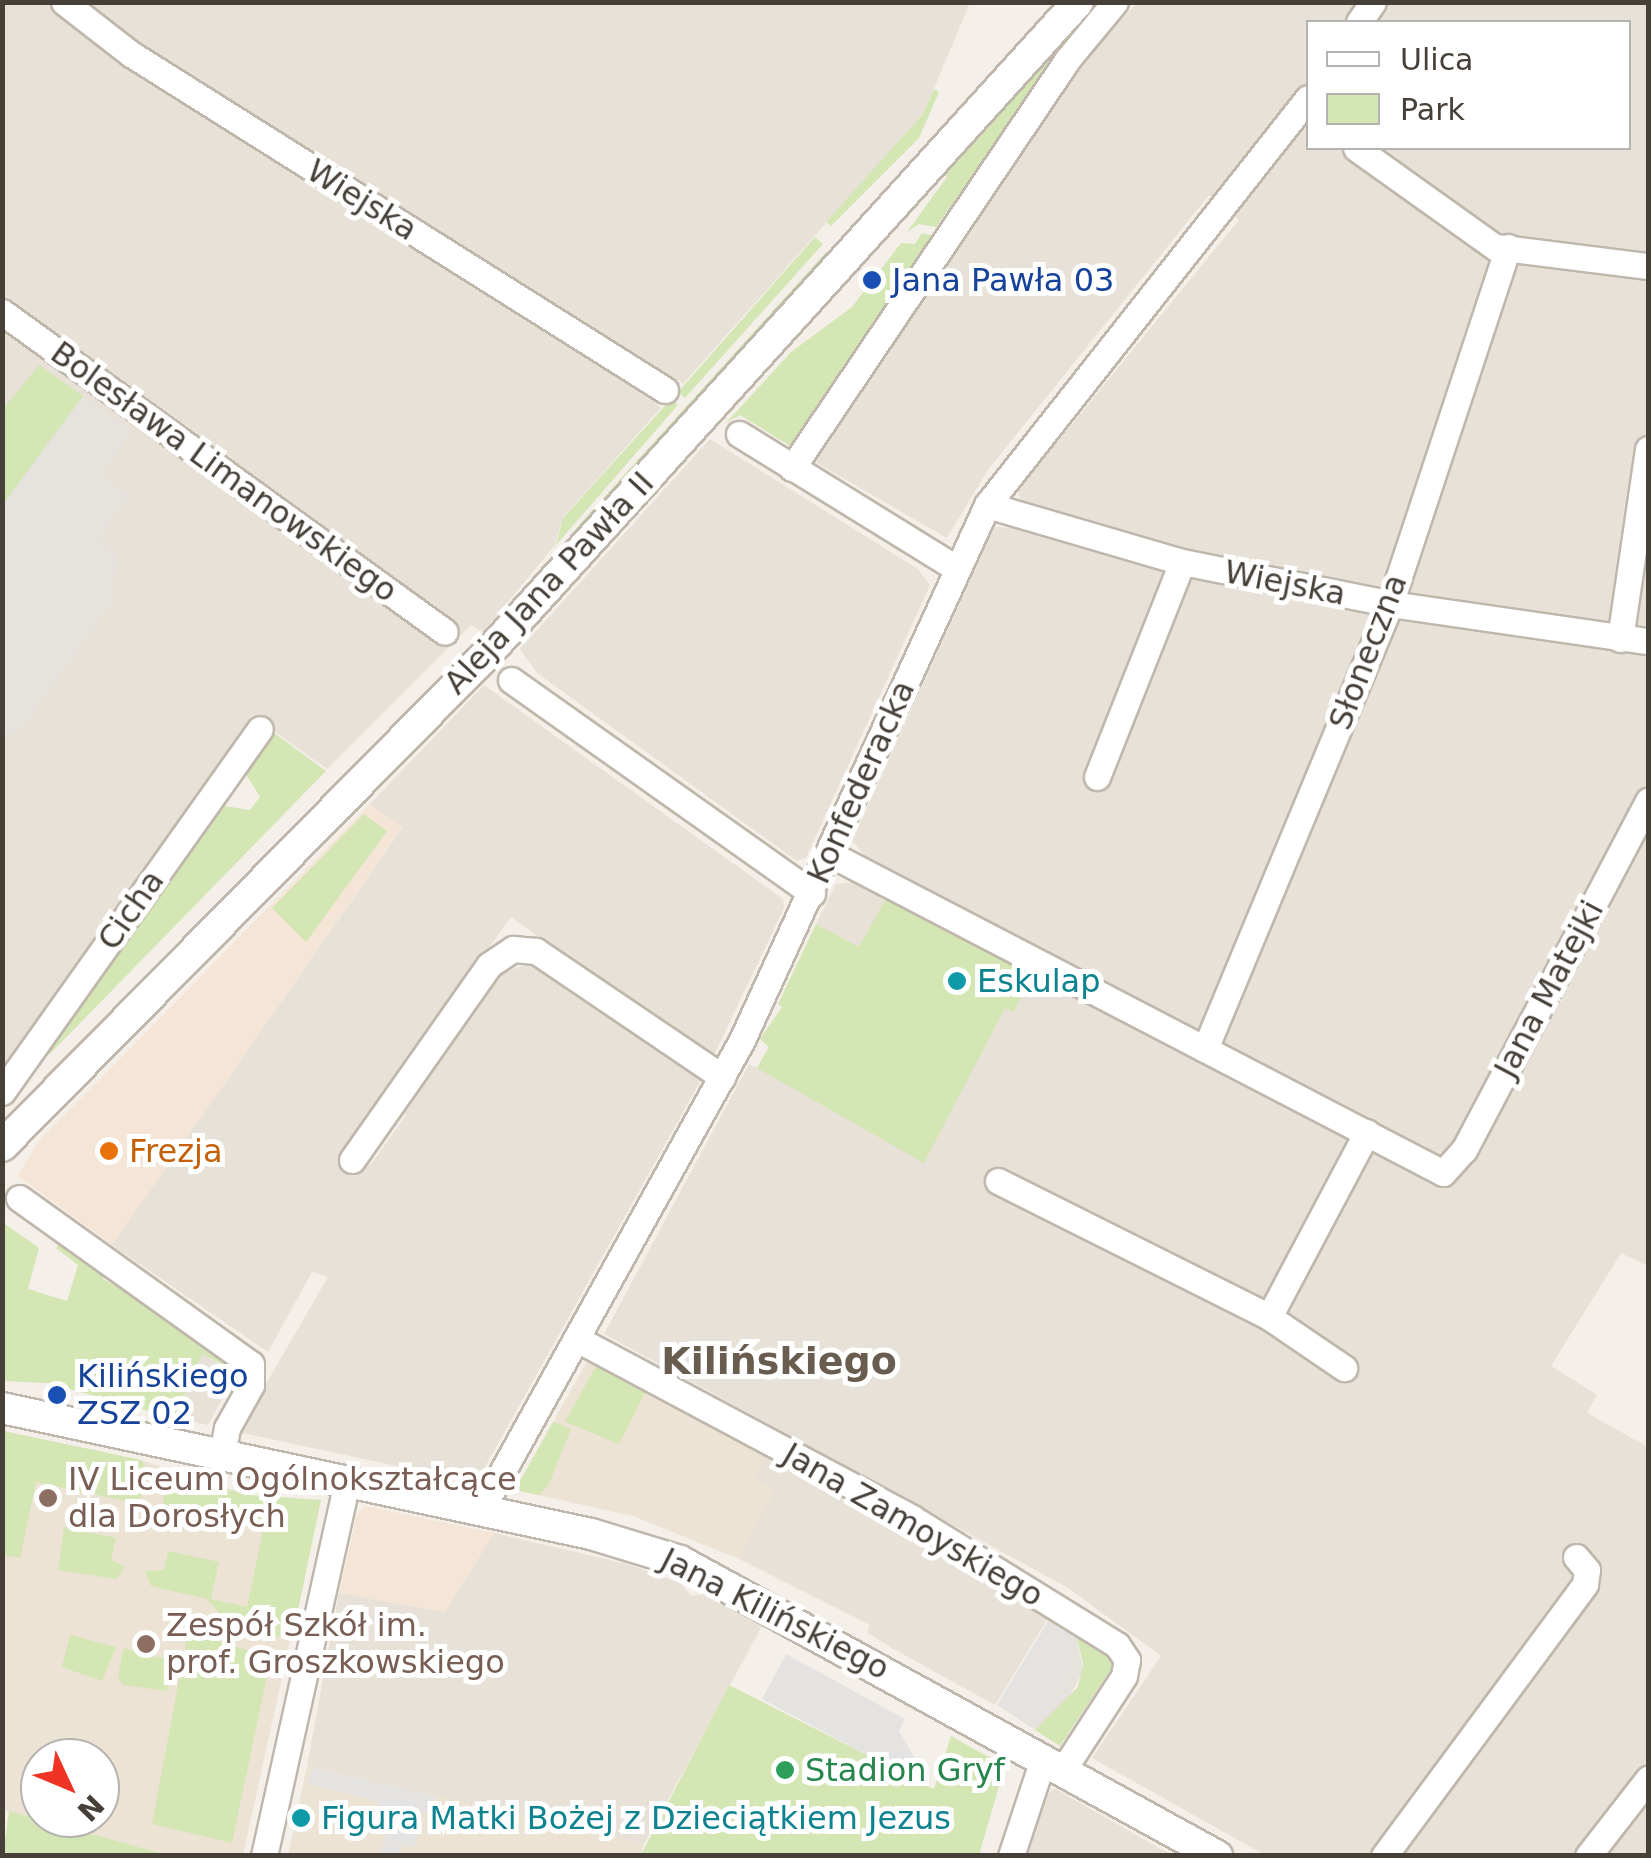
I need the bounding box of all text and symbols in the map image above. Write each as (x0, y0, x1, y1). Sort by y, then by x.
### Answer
legend (1306, 20, 1631, 150)
text: Ulica (1400, 42, 1474, 77)
text: Park (1400, 92, 1465, 127)
street label: Wiejska (300, 151, 424, 249)
place label: Jana Pawła 03 (892, 261, 1114, 299)
marker: Jana Pawła 03 (861, 269, 883, 291)
street label: Bolesława Limanowskiego (43, 333, 405, 611)
street label: Aleja Jana Pawła II (436, 464, 662, 702)
street label: Wiejska (1221, 552, 1349, 614)
street label: Słoneczna (1321, 569, 1415, 735)
street label: Konfederacka (799, 675, 923, 889)
street label: Cicha (90, 863, 172, 957)
street label: Jana Matejki (1486, 894, 1612, 1084)
place label: Eskulap (977, 962, 1101, 1000)
marker: Eskulap (946, 970, 968, 992)
place label: Frezja (129, 1132, 223, 1170)
marker: Frezja (98, 1140, 120, 1162)
district label: Kilińskiego (661, 1339, 897, 1385)
place label: Kilińskiego ZSZ 02 (77, 1358, 249, 1433)
marker: Kilińskiego ZSZ 02 (46, 1384, 68, 1406)
street label: Jana Zamoyskiego (776, 1435, 1050, 1615)
place label: IV Liceum Ogólnokształcące dla Dorosłych (68, 1461, 517, 1536)
marker: IV Liceum Ogólnokształcące dla Dorosłych (37, 1487, 59, 1509)
street label: Jana Kilińskiego (655, 1540, 895, 1688)
place label: Zespół Szkół im. prof. Groszkowskiego (166, 1607, 505, 1682)
marker: Zespół Szkół im. prof. Groszkowskiego (135, 1633, 157, 1655)
north arrow (20, 1738, 120, 1838)
place label: Stadion Gryf (805, 1751, 1005, 1789)
marker: Stadion Gryf (774, 1759, 796, 1781)
text: N (70, 1788, 111, 1828)
place label: Figura Matki Bożej z Dzieciątkiem Jezus (321, 1799, 951, 1837)
marker: Figura Matki Bożej z Dzieciątkiem Jezus (290, 1807, 312, 1829)

